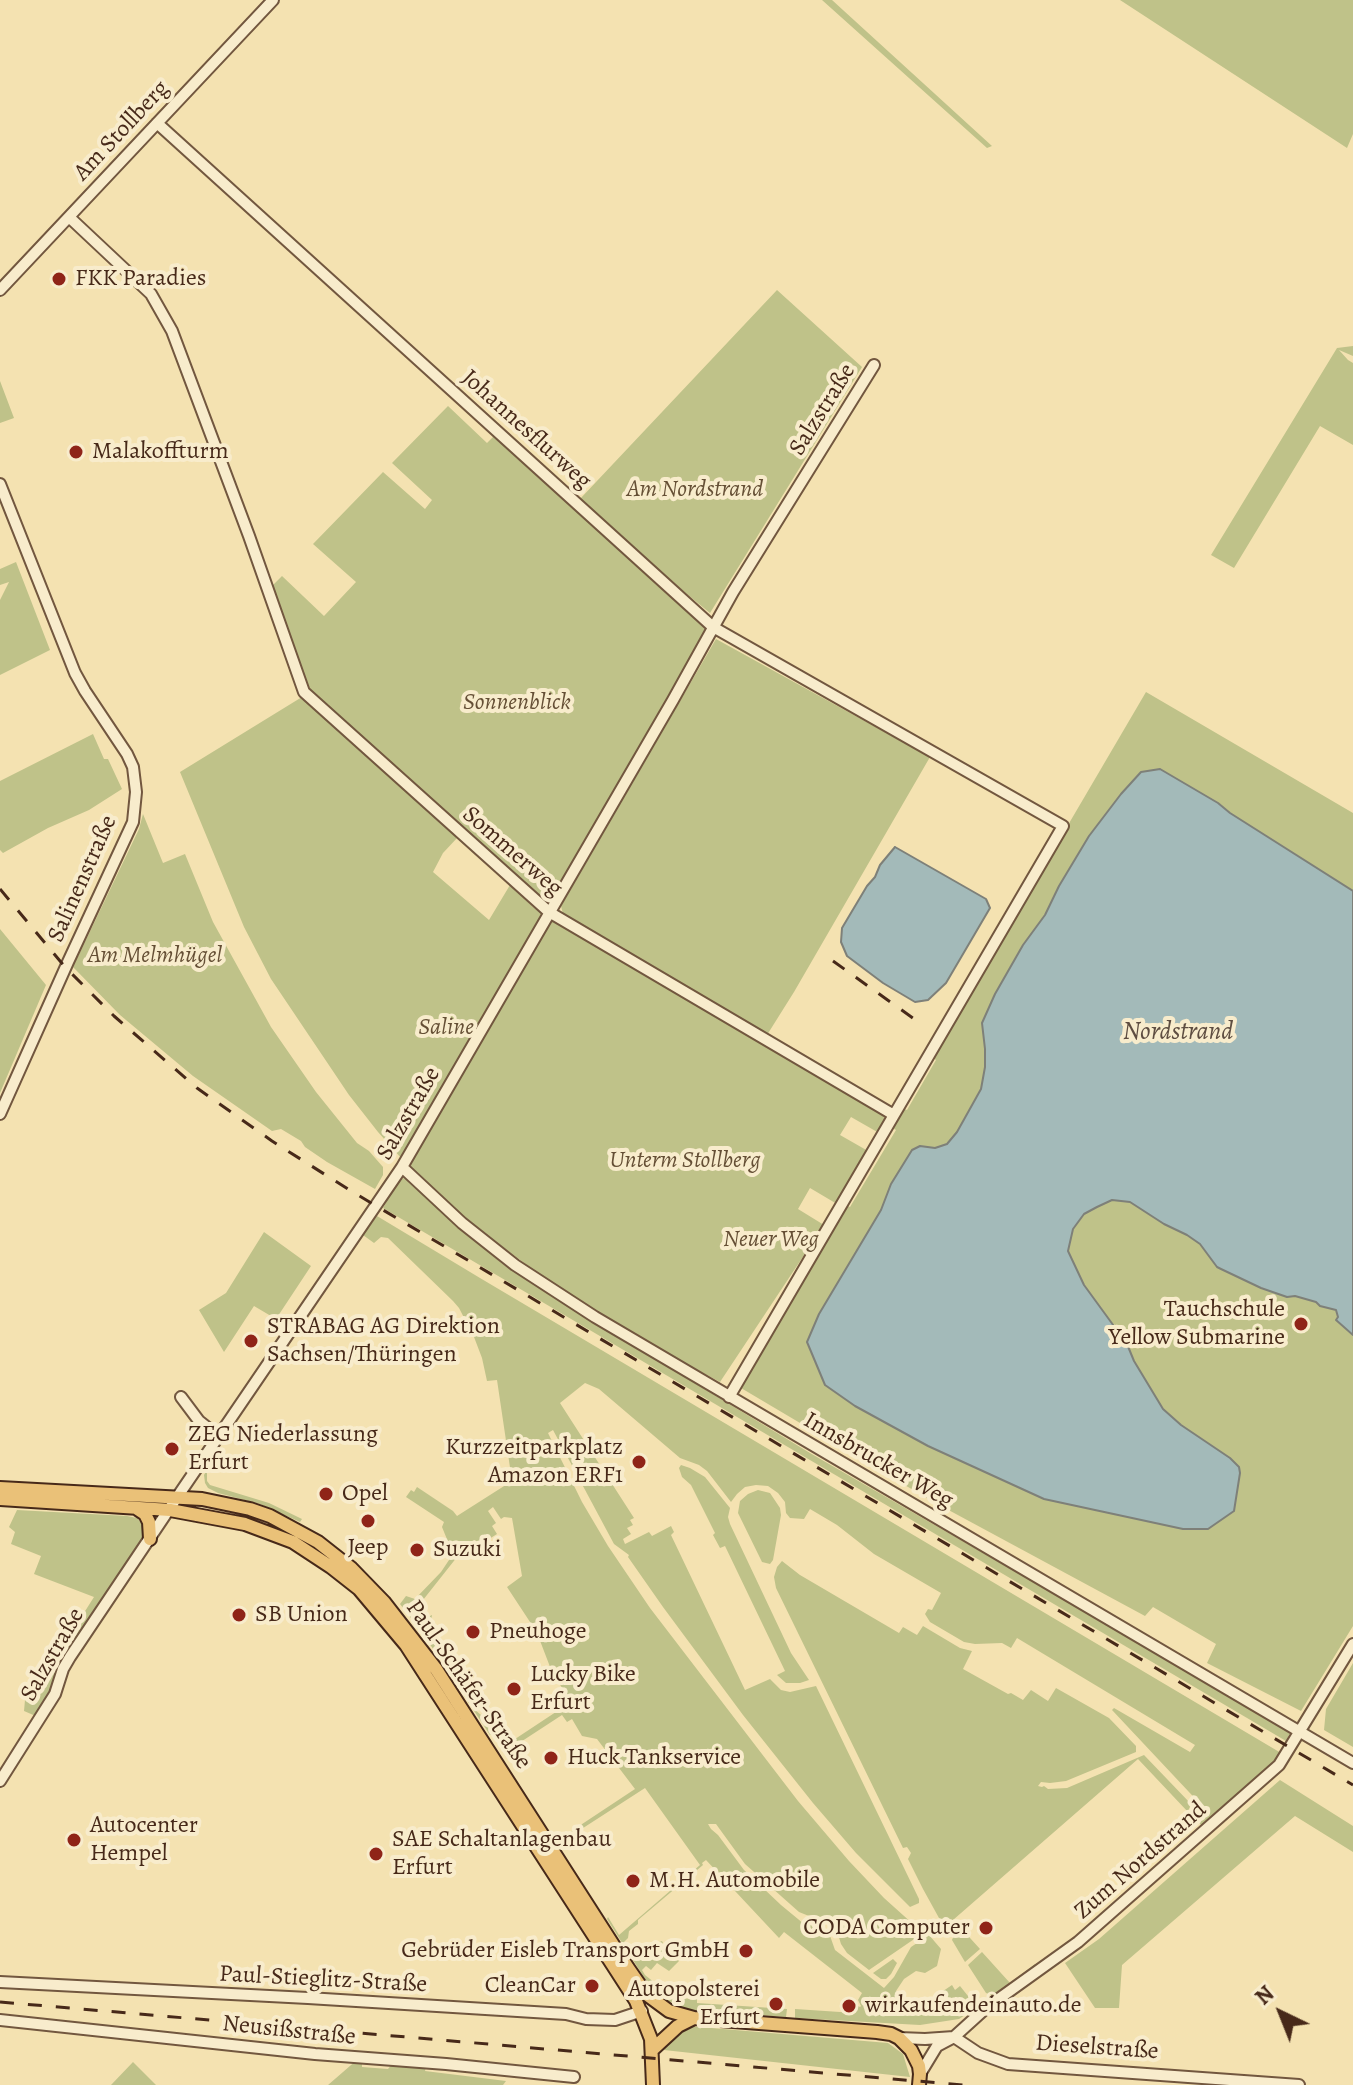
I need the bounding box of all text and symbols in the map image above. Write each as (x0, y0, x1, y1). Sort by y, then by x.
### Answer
street label: Am Stollberg (68, 75, 176, 187)
place label: FKK Paradies (75, 265, 206, 293)
marker: FKK Paradies (50, 270, 68, 288)
street label: Salzstraße (784, 359, 862, 461)
street label: Johannesflurweg (455, 364, 597, 496)
place label: Malakoffturm (92, 438, 229, 466)
marker: Malakoffturm (67, 443, 85, 461)
park label: Am Nordstrand (627, 476, 763, 504)
park label: Sonnenblick (463, 689, 571, 717)
street label: Sommerweg (456, 801, 568, 903)
street label: Salinenstraße (42, 811, 124, 947)
park label: Am Melmhügel (88, 942, 222, 970)
park label: Saline (418, 1014, 474, 1042)
water label: Nordstrand (1123, 1017, 1233, 1049)
street label: Salzstraße (371, 1062, 447, 1166)
park label: Unterm Stollberg (609, 1147, 761, 1175)
park label: Neuer Weg (723, 1226, 819, 1254)
place label: Tauchschule Yellow Submarine (1108, 1296, 1285, 1352)
place label: STRABAG AG Direktion Sachsen/Thüringen (267, 1313, 500, 1369)
marker: Tauchschule Yellow Submarine (1292, 1315, 1310, 1333)
marker: STRABAG AG Direktion Sachsen/Thüringen (242, 1332, 260, 1350)
street label: Innsbrucker Weg (798, 1406, 958, 1516)
place label: ZEG Niederlassung Erfurt (188, 1421, 378, 1477)
place label: Kurzzeitparkplatz Amazon ERF1 (445, 1434, 623, 1490)
marker: ZEG Niederlassung Erfurt (163, 1440, 181, 1458)
marker: Kurzzeitparkplatz Amazon ERF1 (630, 1453, 648, 1471)
place label: Opel (342, 1480, 388, 1508)
marker: Opel (317, 1485, 335, 1503)
marker: Jeep (359, 1512, 377, 1530)
place label: Jeep (347, 1534, 389, 1562)
place label: Suzuki (433, 1536, 501, 1564)
marker: Suzuki (408, 1541, 426, 1559)
street label: Paul-Schäfer-Straße (399, 1595, 537, 1775)
place label: SB Union (255, 1601, 348, 1629)
street label: Salzstraße (15, 1603, 91, 1707)
marker: SB Union (230, 1606, 248, 1624)
place label: Pneuhoge (489, 1618, 586, 1646)
marker: Pneuhoge (464, 1623, 482, 1641)
place label: Lucky Bike Erfurt (530, 1661, 636, 1717)
marker: Lucky Bike Erfurt (505, 1680, 523, 1698)
place label: Huck Tankservice (567, 1744, 741, 1772)
marker: Huck Tankservice (542, 1749, 560, 1767)
street label: Zum Nordstrand (1069, 1796, 1213, 1926)
place label: Autocenter Hempel (90, 1812, 198, 1868)
place label: SAE Schaltanlagenbau Erfurt (392, 1826, 612, 1882)
marker: Autocenter Hempel (65, 1831, 83, 1849)
marker: SAE Schaltanlagenbau Erfurt (367, 1845, 385, 1863)
place label: M.H. Automobile (649, 1867, 820, 1895)
marker: M.H. Automobile (624, 1872, 642, 1890)
place label: CODA Computer (803, 1914, 970, 1942)
marker: CODA Computer (977, 1919, 995, 1937)
place label: Gebrüder Eisleb Transport GmbH (401, 1937, 730, 1965)
marker: Gebrüder Eisleb Transport GmbH (737, 1942, 755, 1960)
street label: Paul-Stieglitz-Straße (218, 1960, 428, 2000)
place label: CleanCar (485, 1972, 576, 2000)
north arrow (1241, 1973, 1321, 2053)
place label: Autopolsterei Erfurt (628, 1976, 760, 2032)
marker: CleanCar (583, 1977, 601, 1995)
text: N (1249, 1979, 1281, 2012)
place label: wirkaufendeinauto.de (865, 1992, 1082, 2020)
marker: Autopolsterei Erfurt (767, 1995, 785, 2013)
marker: wirkaufendeinauto.de (840, 1997, 858, 2015)
street label: Neusißstraße (221, 2010, 357, 2052)
street label: Dieselstraße (1035, 2029, 1159, 2067)

